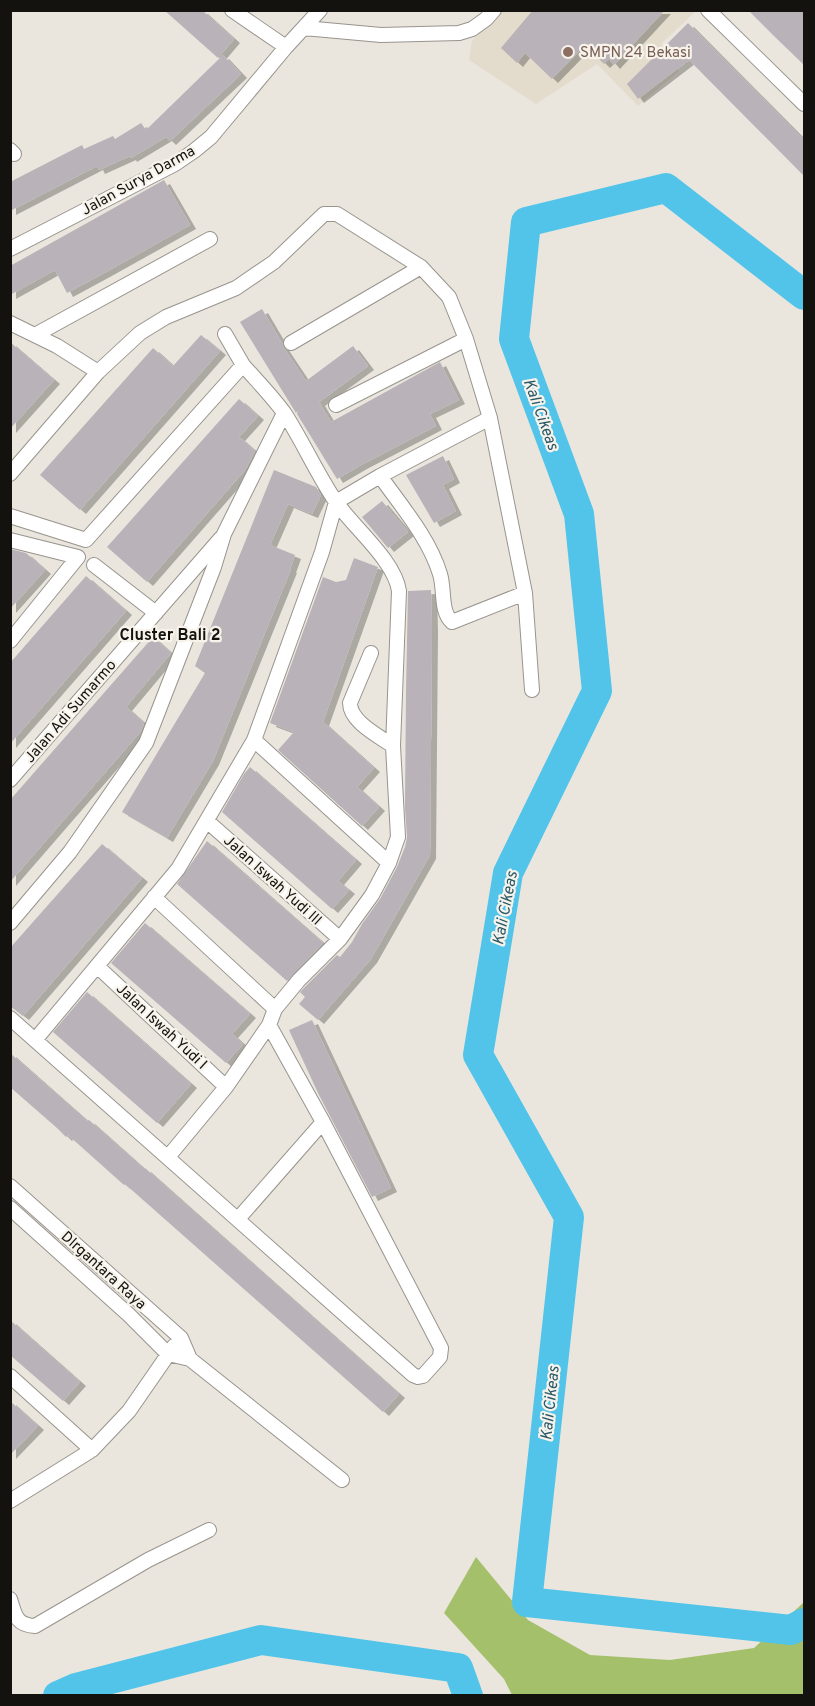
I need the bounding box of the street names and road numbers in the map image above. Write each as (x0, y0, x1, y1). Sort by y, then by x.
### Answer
street label: Jalan Surya Darma (79, 142, 199, 220)
street label: Jalan Adi Sumarmo (21, 656, 121, 768)
street label: Jalan Iswah Yudi III (219, 832, 325, 930)
street label: Jalan Iswah Yudi I (111, 980, 211, 1074)
street label: DIrgantara Raya (56, 1228, 150, 1314)

